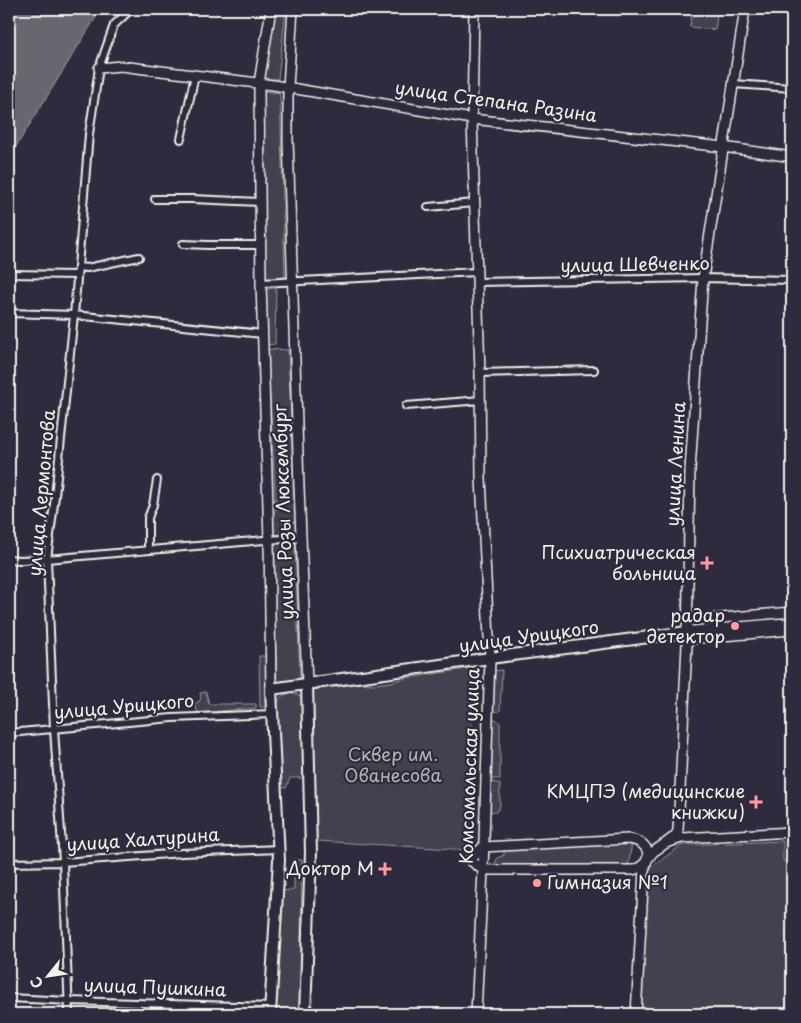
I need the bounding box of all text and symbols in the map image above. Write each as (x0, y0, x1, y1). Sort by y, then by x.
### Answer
street label: улица Степана Разина (393, 73, 600, 128)
street label: улица Шевченко (560, 249, 710, 278)
street label: улица Ленина (658, 400, 691, 527)
street label: улица Розы Люксембург (265, 403, 300, 621)
street label: улица Лермонтова (20, 408, 61, 577)
place label: Психиатрическая больница (541, 538, 697, 586)
marker: Психиатрическая больница (700, 556, 714, 570)
place label: радар детектор (647, 601, 725, 649)
street label: улица Урицкого (457, 612, 600, 659)
marker: радар детектор (729, 620, 741, 632)
street label: Комсомольская улица (452, 667, 485, 864)
street label: улица Урицкого (53, 686, 195, 725)
park label: Сквер им. Ованесова (344, 740, 442, 788)
place label: КМЦПЭ (медицинские книжки) (546, 777, 745, 825)
marker: КМЦПЭ (медицинские книжки) (749, 795, 763, 809)
street label: улица Халтурина (65, 820, 221, 857)
place label: Доктор М (286, 854, 374, 881)
marker: Доктор М (378, 862, 392, 876)
place label: Гимназия №1 (547, 868, 668, 895)
marker: Гимназия №1 (531, 877, 543, 889)
north arrow (22, 950, 72, 1000)
street label: улица Пушкина (83, 971, 228, 1003)
text: С (25, 973, 48, 993)

